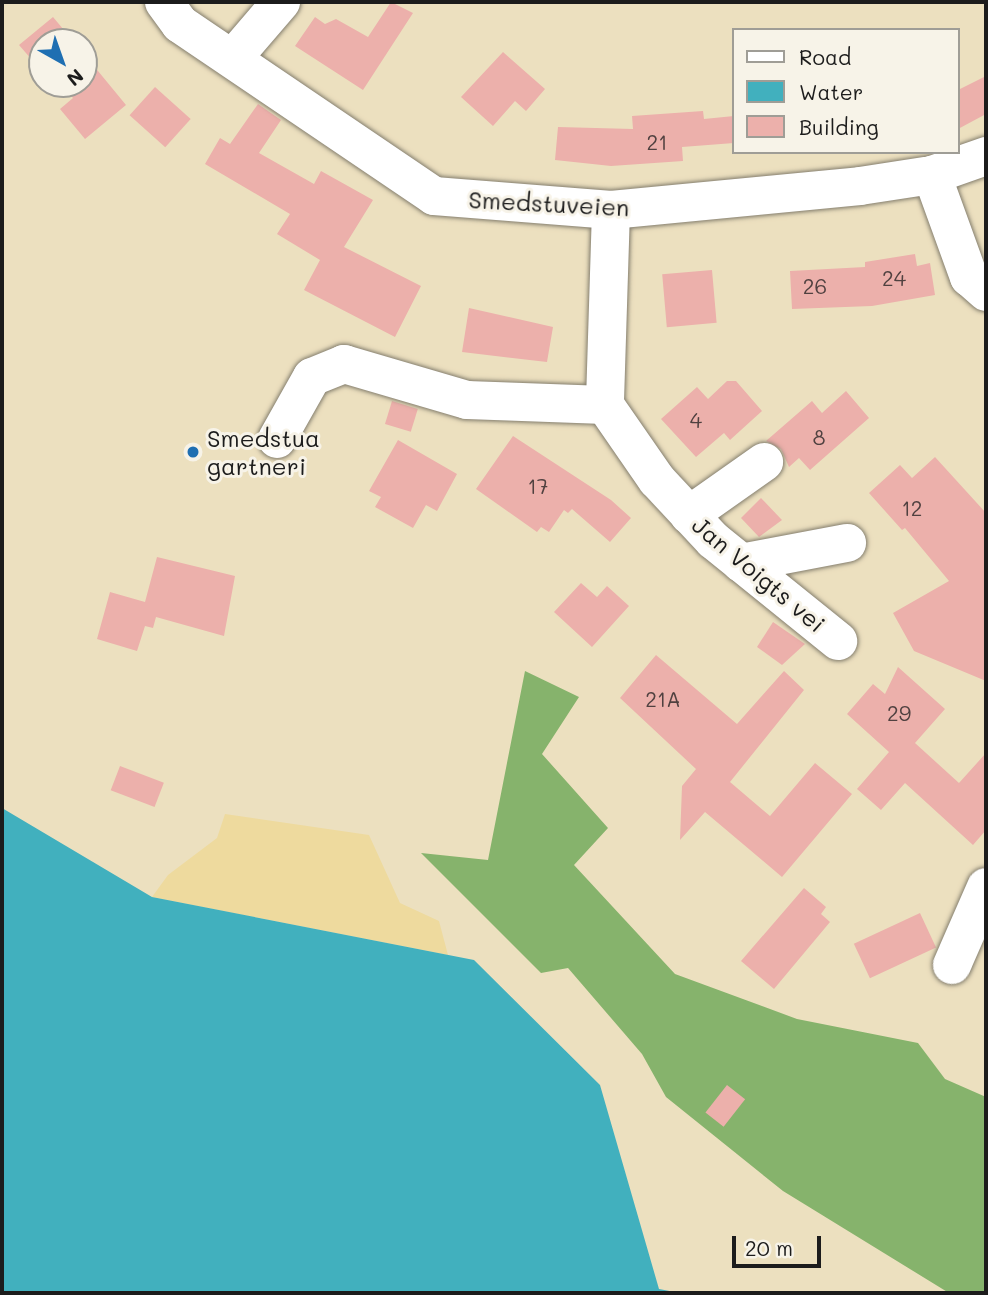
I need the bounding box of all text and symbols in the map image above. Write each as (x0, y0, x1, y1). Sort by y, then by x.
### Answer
north arrow (28, 28, 98, 98)
legend (732, 28, 960, 154)
text: Road (799, 43, 851, 70)
text: N (62, 64, 89, 92)
text: Water (799, 78, 863, 105)
text: Building (799, 113, 879, 140)
house number: 21 (646, 129, 668, 155)
street label: Smedstuveien (468, 184, 630, 222)
house number: 24 (882, 265, 906, 291)
house number: 26 (803, 273, 827, 299)
house number: 4 (690, 407, 702, 433)
place label: Smedstua gartneri (207, 424, 320, 480)
house number: 8 (813, 424, 825, 450)
marker: Smedstua gartneri (185, 444, 201, 460)
house number: 17 (527, 473, 549, 499)
house number: 12 (901, 495, 923, 521)
street label: Jan Voigts vei (687, 510, 831, 638)
house number: 21A (645, 686, 681, 712)
house number: 29 (887, 700, 911, 726)
scale bar (736, 1222, 825, 1266)
text: 20 m (745, 1234, 793, 1261)

